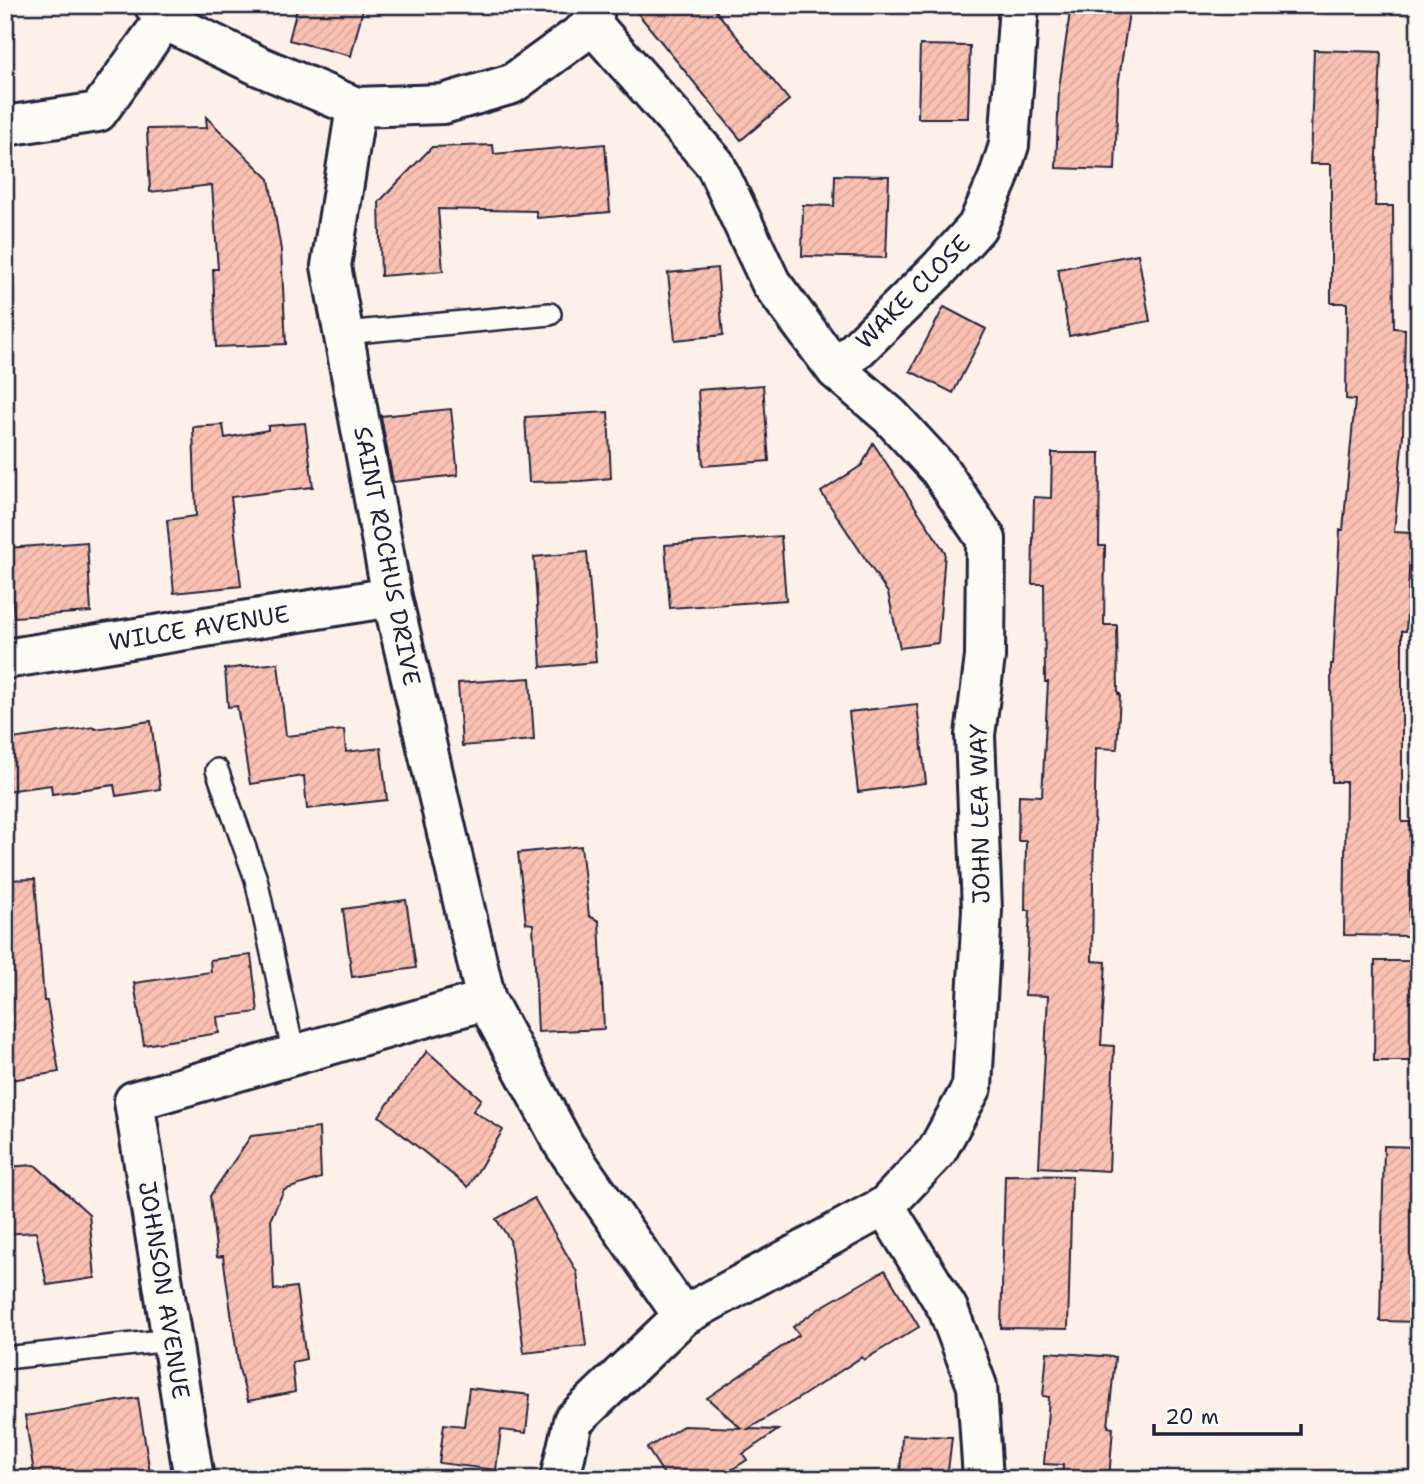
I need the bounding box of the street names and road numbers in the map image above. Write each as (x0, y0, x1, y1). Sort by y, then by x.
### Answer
street label: WAKE CLOSE (849, 228, 977, 356)
street label: SAINT ROCHUS DRIVE (346, 424, 428, 688)
street label: WILCE AVENUE (106, 598, 292, 658)
street label: JOHN LEA WAY (962, 723, 998, 905)
street label: JOHNSON AVENUE (131, 1179, 197, 1401)

